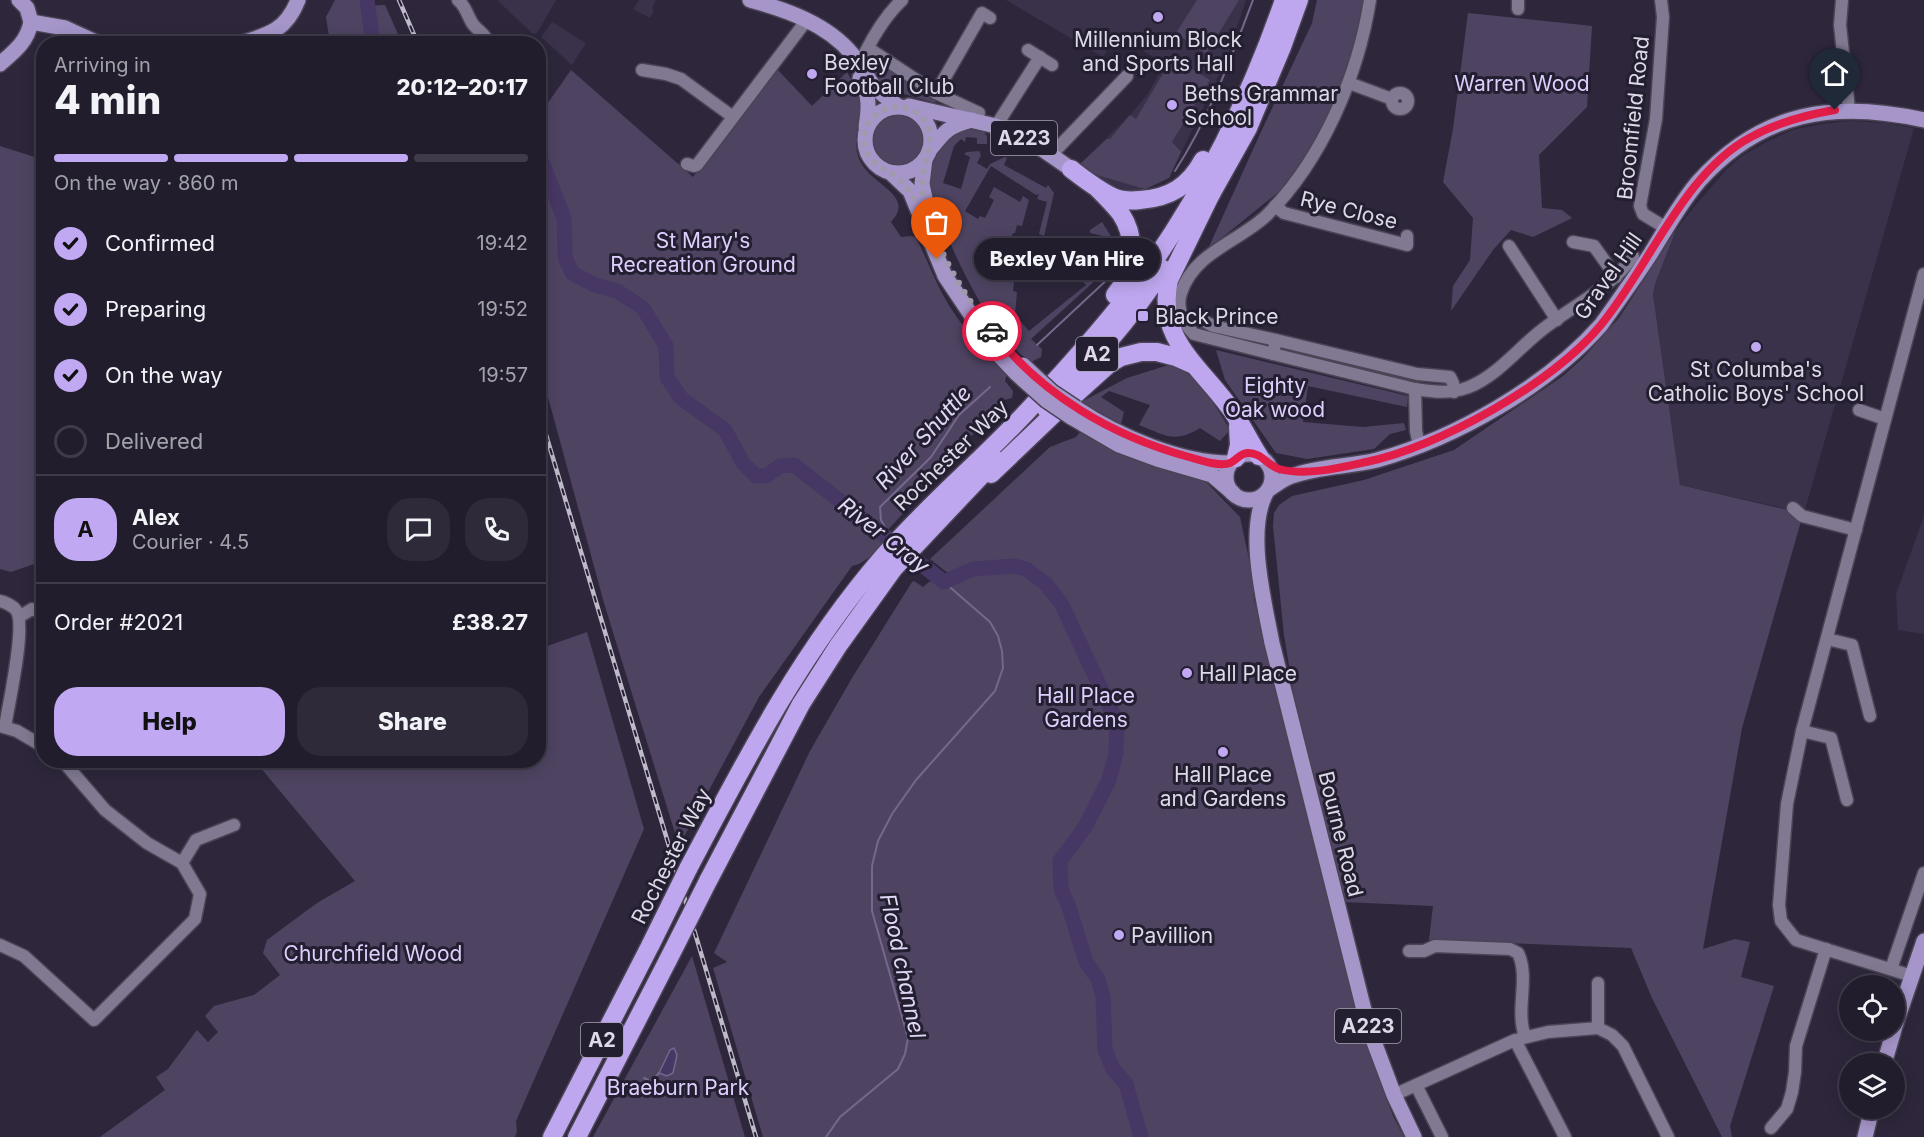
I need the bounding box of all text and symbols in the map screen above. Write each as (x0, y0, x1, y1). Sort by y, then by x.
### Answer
marker: Millennium Block and Sports Hall (1151, 10, 1165, 24)
place label: Millennium Block and Sports Hall (1074, 27, 1242, 76)
street label: Broomfield Road (1612, 35, 1654, 201)
pin (1809, 48, 1860, 110)
place label: Bexley Football Club (824, 50, 954, 99)
text: Arriving in (54, 53, 151, 77)
icon: home (1818, 57, 1851, 90)
marker: Bexley Football Club (805, 67, 819, 81)
park label: Warren Wood (1454, 71, 1590, 96)
text: 20:12–20:17 (397, 74, 528, 100)
text: 4 min (54, 76, 161, 123)
place label: Beths Grammar School (1184, 81, 1338, 130)
marker: Beths Grammar School (1165, 98, 1179, 112)
road number: A223 (991, 121, 1057, 155)
text: On the way · 860 m (54, 171, 238, 195)
street label: Rye Close (1298, 186, 1400, 234)
pin (911, 197, 962, 259)
icon: bag (920, 206, 953, 239)
icon: check (54, 227, 87, 260)
park label: St Mary's Recreation Ground (610, 228, 796, 277)
street label: Gravel Hill (1569, 228, 1647, 324)
text: Confirmed (105, 230, 215, 256)
text: 19:42 (477, 231, 528, 255)
callout: Bexley Van Hire (973, 238, 1159, 280)
text: Bexley Van Hire (990, 247, 1144, 271)
icon: check (54, 293, 87, 326)
text: Preparing (105, 296, 206, 322)
text: 19:52 (477, 297, 528, 321)
courier (962, 301, 1022, 361)
place label: Black Prince (1155, 304, 1278, 329)
marker: Black Prince (1136, 309, 1150, 323)
icon: car (976, 315, 1009, 348)
road number: A2 (1076, 337, 1118, 371)
marker: St Columba's Catholic Boys' School (1749, 340, 1763, 354)
place label: St Columba's Catholic Boys' School (1648, 357, 1864, 406)
icon: check (54, 359, 87, 392)
text: On the way (105, 362, 223, 388)
text: 19:57 (478, 363, 528, 387)
park label: Eighty Oak wood (1225, 373, 1325, 422)
water label: River Shuttle (870, 380, 976, 494)
street label: Rochester Way (889, 394, 1013, 516)
text: Delivered (105, 428, 203, 454)
water label: River Cray (833, 491, 935, 579)
button: chat (387, 498, 450, 561)
button: phone (465, 498, 528, 561)
text: Alex (132, 504, 180, 530)
text: A (77, 516, 94, 542)
text: Courier · 4.5 (132, 530, 249, 554)
text: Order #2021 (54, 609, 183, 635)
text: £38.27 (452, 609, 528, 635)
place label: Hall Place (1199, 661, 1297, 686)
marker: Hall Place (1180, 666, 1194, 680)
park label: Hall Place Gardens (1037, 683, 1135, 732)
button: Help (54, 687, 285, 756)
button: Share (297, 687, 528, 756)
marker: Hall Place and Gardens (1216, 745, 1230, 759)
place label: Hall Place and Gardens (1160, 762, 1286, 811)
street label: Bourne Road (1313, 769, 1369, 899)
street label: Rochester Way (626, 784, 716, 928)
water label: Flood channel (875, 891, 931, 1041)
place label: Pavillion (1131, 923, 1213, 948)
marker: Pavillion (1112, 928, 1126, 942)
park label: Churchfield Wood (284, 941, 462, 966)
map controls (1839, 975, 1905, 1119)
button: locate (1839, 975, 1905, 1041)
road number: A223 (1335, 1009, 1401, 1043)
road number: A2 (581, 1023, 623, 1057)
button: layers (1839, 1053, 1905, 1119)
park label: Braeburn Park (607, 1075, 750, 1100)

